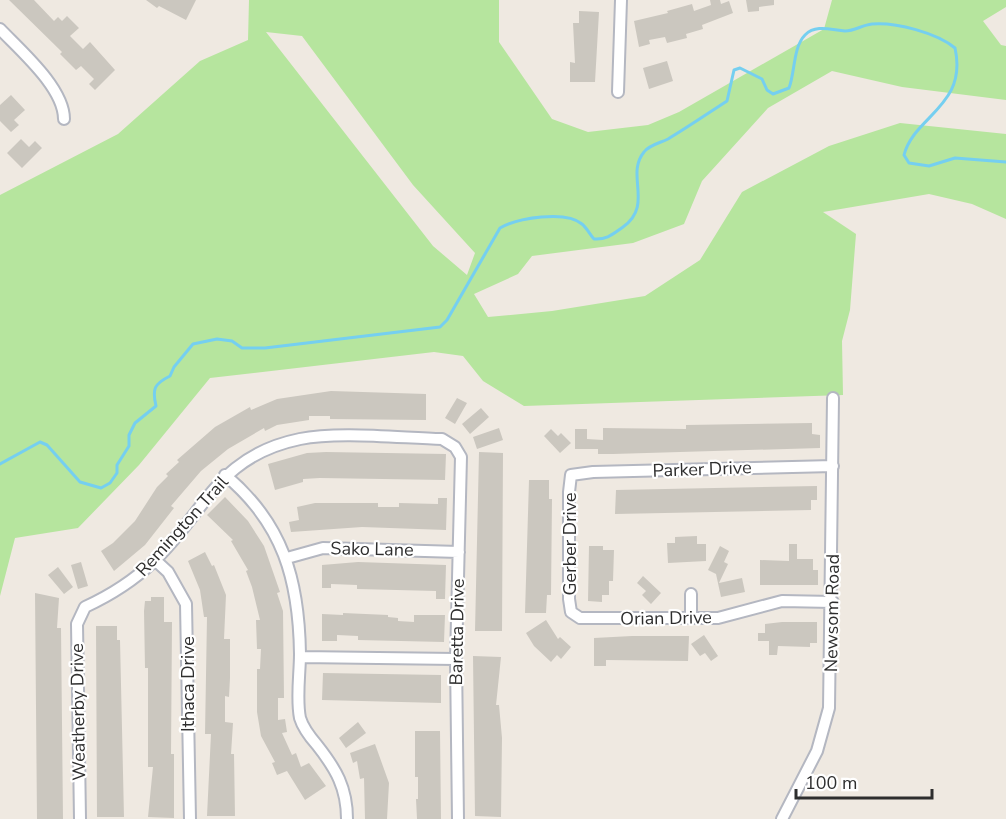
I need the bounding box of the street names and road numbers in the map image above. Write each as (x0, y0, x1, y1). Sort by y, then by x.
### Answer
street label: Parker Drive (652, 455, 752, 483)
street label: Remington Trail (130, 470, 234, 581)
street label: Gerber Drive (558, 493, 582, 595)
street label: Sako Lane (330, 536, 414, 562)
street label: Newsom Road (819, 554, 845, 672)
street label: Baretta Drive (444, 578, 470, 686)
street label: Orian Drive (620, 605, 712, 631)
street label: Ithaca Drive (176, 636, 200, 732)
street label: Weatherby Drive (65, 643, 91, 781)

